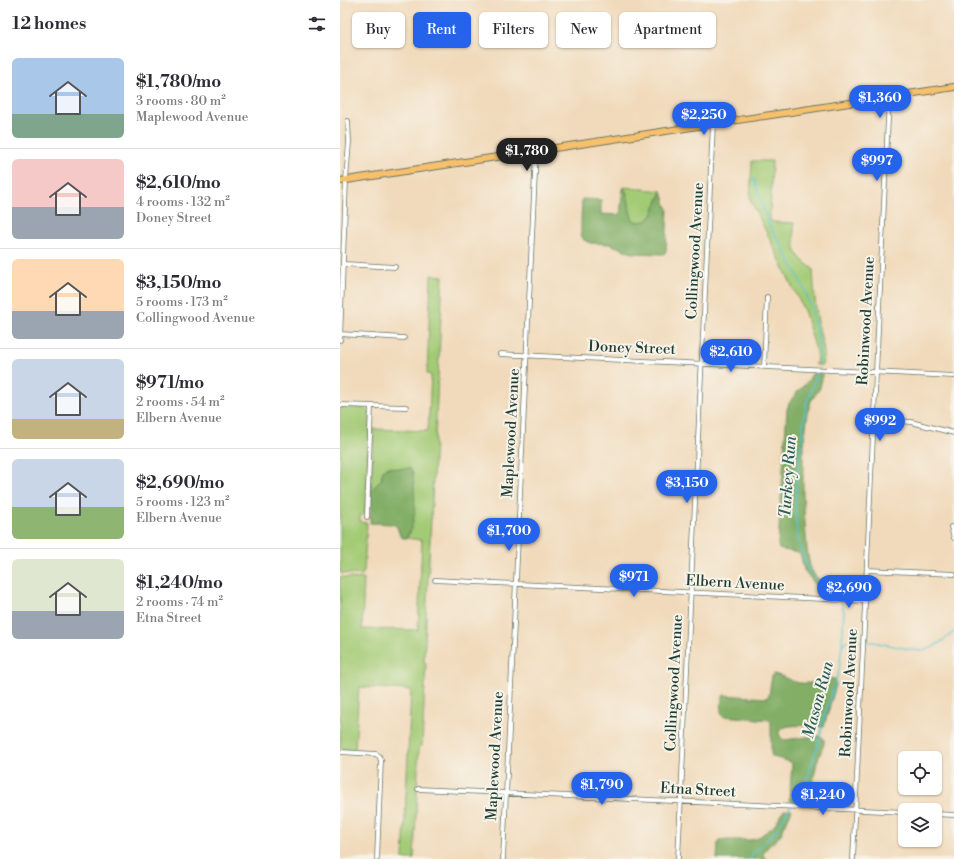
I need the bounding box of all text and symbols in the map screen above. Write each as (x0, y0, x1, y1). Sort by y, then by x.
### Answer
chip: Buy (352, 12, 405, 48)
chip: Rent (413, 12, 471, 48)
chip: Filters (479, 12, 548, 48)
chip: New (556, 12, 611, 48)
chip: Apartment (619, 12, 716, 48)
text: 12 homes (12, 13, 86, 35)
icon: filters (306, 13, 328, 35)
text: $1,780/mo (136, 71, 221, 93)
icon: home (44, 74, 92, 122)
pin: $1,360 (847, 85, 913, 119)
text: $1,360 (858, 90, 902, 106)
text: 3 rooms · 80 m² (136, 93, 226, 109)
pin: $2,250 (671, 102, 737, 136)
text: $2,250 (681, 107, 727, 123)
text: Maplewood Avenue (136, 109, 248, 125)
pin: $1,780 (494, 138, 560, 172)
text: $1,780 (505, 143, 549, 159)
pin: $997 (853, 148, 901, 182)
text: $997 (861, 153, 893, 169)
text: $2,610/mo (136, 172, 221, 194)
icon: home (44, 175, 92, 223)
street label: Collingwood Avenue (682, 182, 708, 320)
text: 4 rooms · 132 m² (136, 194, 230, 210)
text: Doney Street (136, 210, 212, 226)
street label: Robinwood Avenue (853, 256, 879, 386)
text: $3,150/mo (136, 272, 222, 294)
icon: home (44, 275, 92, 323)
text: 5 rooms · 173 m² (136, 294, 228, 310)
text: Collingwood Avenue (136, 310, 255, 326)
street label: Doney Street (588, 337, 677, 359)
pin: $2,610 (698, 339, 764, 373)
text: $2,610 (710, 344, 752, 360)
street label: Maplewood Avenue (498, 368, 524, 498)
text: $971/mo (136, 372, 204, 394)
icon: home (44, 375, 92, 423)
text: 2 rooms · 54 m² (136, 394, 225, 410)
pin: $992 (856, 408, 904, 442)
text: Elbern Avenue (136, 410, 222, 426)
text: $992 (864, 413, 896, 429)
water label: Turkey Run (775, 434, 801, 519)
pin: $3,150 (654, 470, 720, 504)
text: $2,690/mo (136, 472, 224, 494)
icon: home (44, 475, 92, 523)
text: $3,150 (665, 475, 709, 491)
text: 5 rooms · 123 m² (136, 494, 230, 510)
text: Elbern Avenue (136, 510, 222, 526)
pin: $1,700 (476, 518, 542, 552)
text: $1,700 (487, 523, 531, 539)
pin: $971 (610, 564, 658, 598)
text: $971 (619, 569, 649, 585)
street label: Elbern Avenue (685, 571, 785, 595)
text: $1,240/mo (136, 572, 223, 594)
icon: home (44, 575, 92, 623)
pin: $2,690 (816, 575, 882, 609)
text: $2,690 (826, 580, 872, 596)
text: 2 rooms · 74 m² (136, 594, 223, 610)
text: Etna Street (136, 610, 202, 626)
street label: Collingwood Avenue (661, 614, 687, 752)
street label: Robinwood Avenue (836, 628, 862, 758)
water label: Mason Run (798, 658, 838, 741)
street label: Maplewood Avenue (482, 691, 508, 821)
map controls (898, 751, 942, 847)
button: locate (898, 751, 942, 795)
pin: $1,790 (569, 772, 635, 806)
text: $1,790 (580, 777, 624, 793)
street label: Etna Street (660, 779, 737, 802)
pin: $1,240 (790, 782, 856, 816)
text: $1,240 (801, 787, 845, 803)
button: layers (898, 803, 942, 847)

